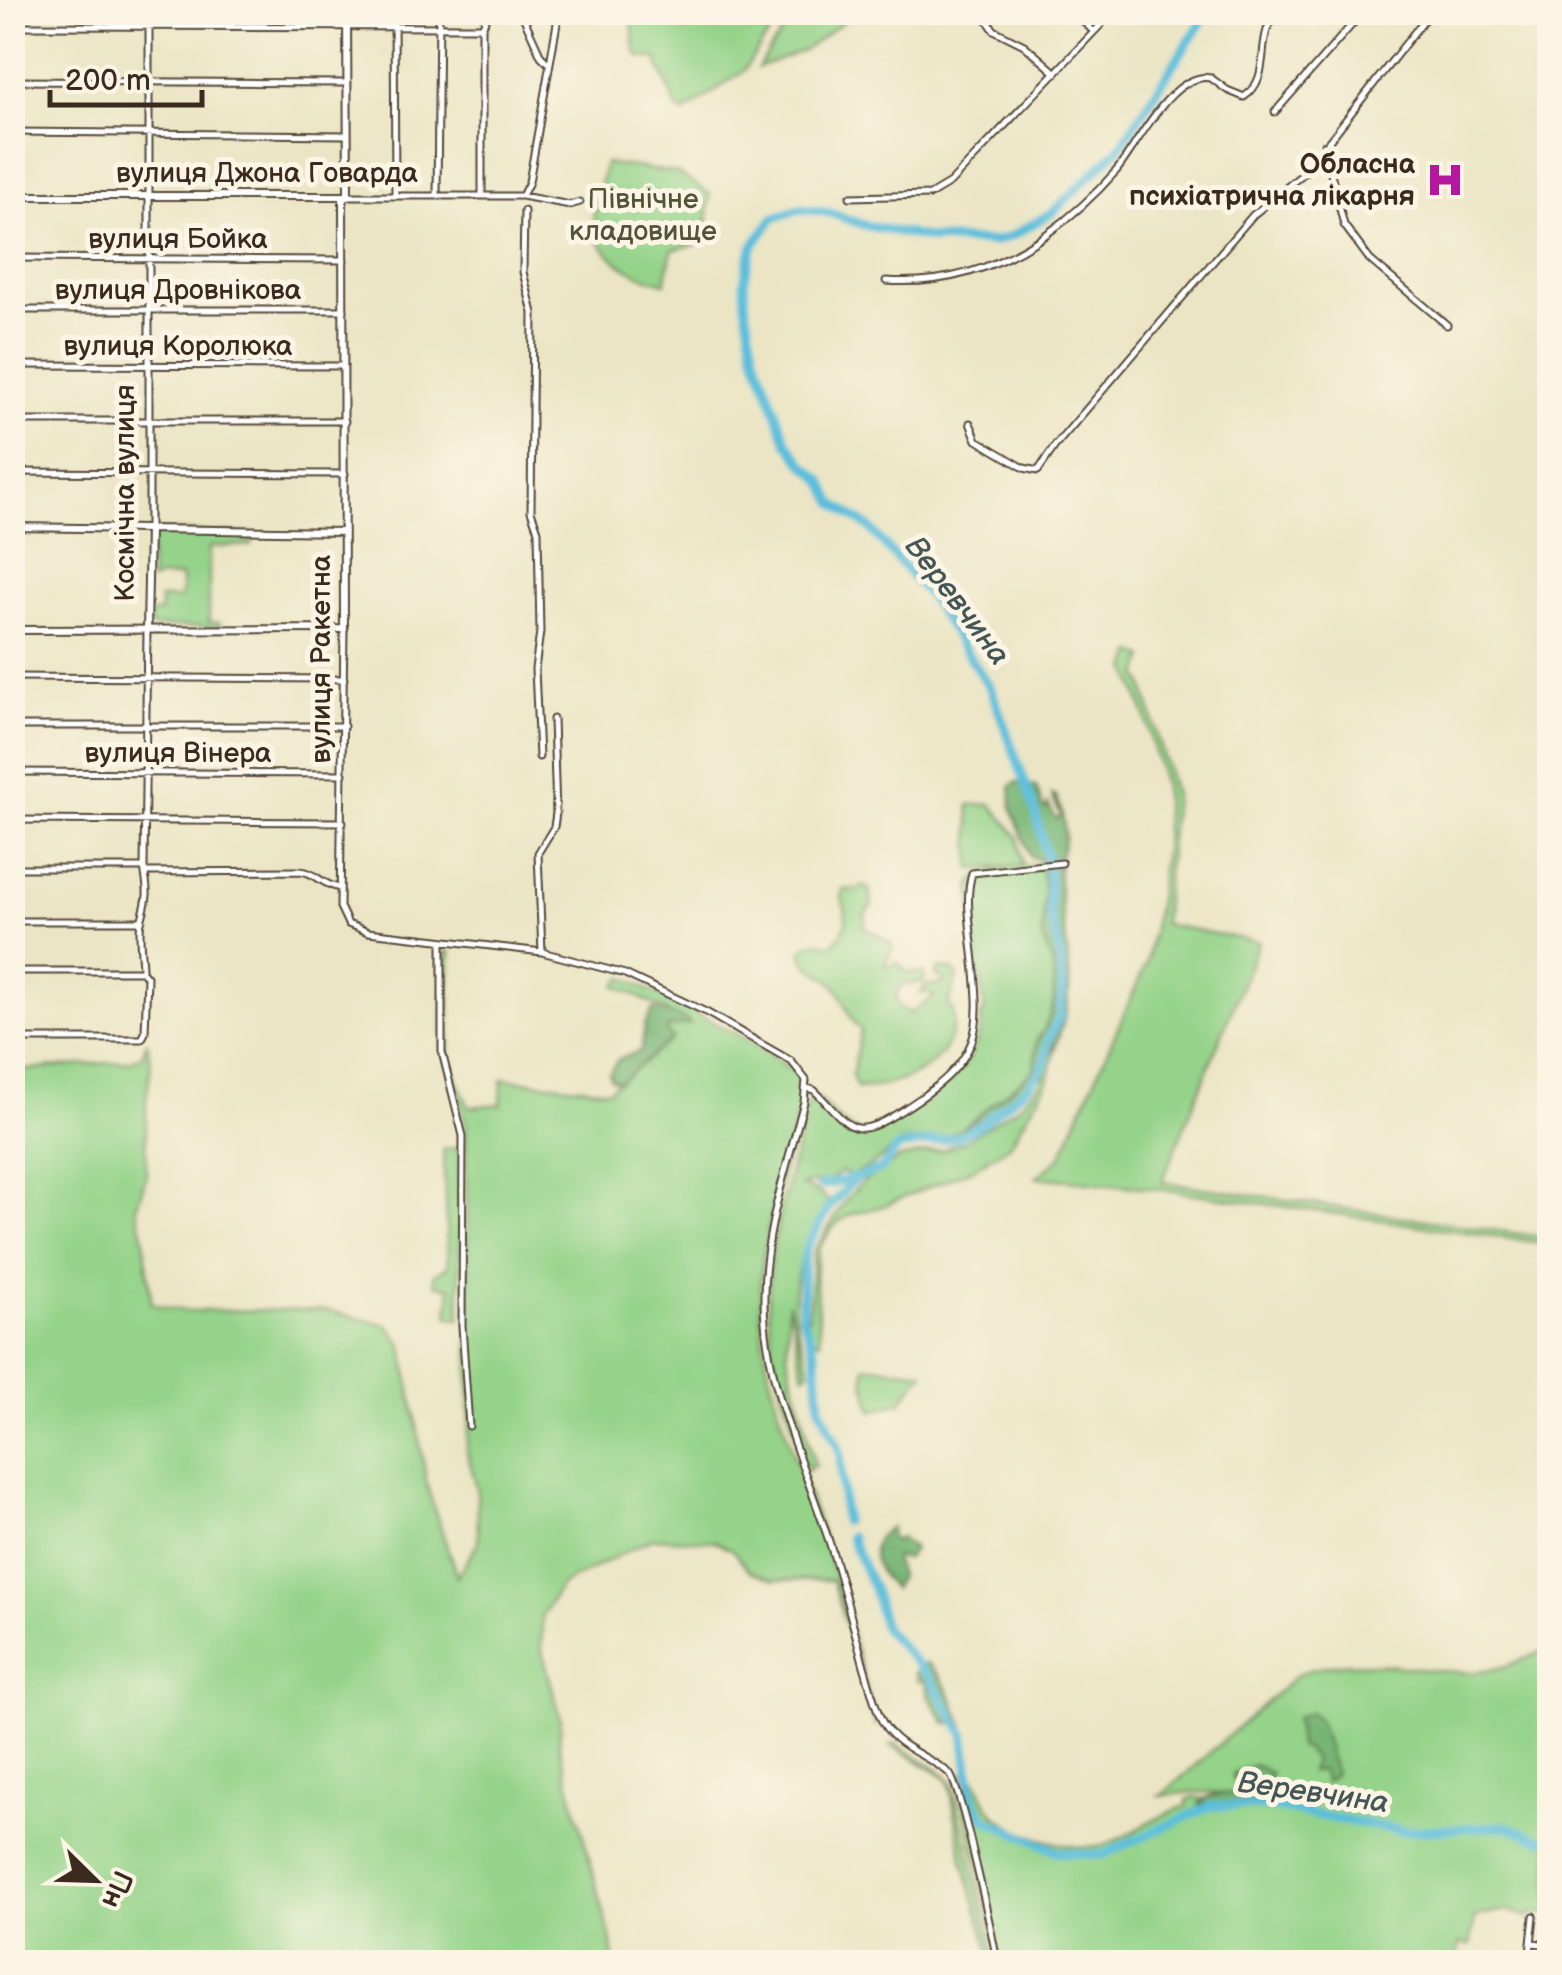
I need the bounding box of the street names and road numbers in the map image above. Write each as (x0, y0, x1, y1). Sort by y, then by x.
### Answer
street label: вулиця Джона Говарда (116, 157, 418, 190)
street label: вулиця Бойка (88, 223, 268, 256)
street label: вулиця Дровнікова (55, 274, 302, 307)
street label: вулиця Королюка (63, 330, 293, 363)
street label: Космічна вулиця (109, 384, 142, 602)
street label: вулиця Ракетна (305, 554, 338, 763)
street label: вулиця Вінера (84, 737, 272, 770)

